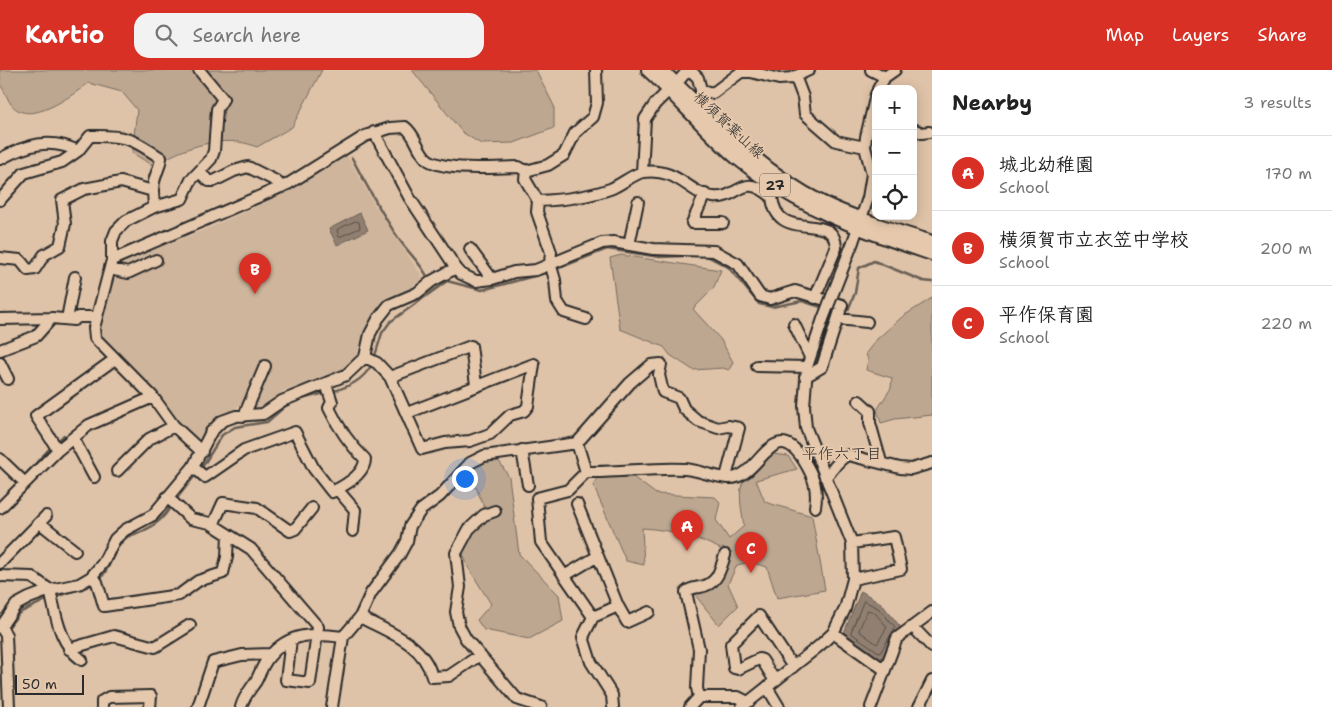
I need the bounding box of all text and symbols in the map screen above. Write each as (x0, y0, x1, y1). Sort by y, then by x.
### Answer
search box (134, 13, 484, 58)
text: Kartio (25, 19, 104, 51)
icon: search (152, 21, 180, 49)
text: Search here (192, 23, 301, 48)
text: Map (1106, 23, 1144, 47)
text: Layers (1172, 23, 1229, 47)
text: Share (1257, 23, 1307, 47)
map controls (872, 85, 917, 220)
button: + (872, 85, 917, 130)
street label: 横須賀葉山線 (689, 87, 769, 163)
text: Nearby (952, 89, 1032, 117)
text: 3 results (1243, 92, 1312, 113)
button: − (872, 130, 917, 175)
text: 城北幼稚園 (999, 152, 1094, 177)
text: A (962, 163, 974, 184)
text: 170 m (1265, 163, 1312, 184)
road number: 27 (760, 174, 790, 196)
button: locate (872, 175, 917, 220)
text: School (999, 177, 1049, 198)
text: 横須賀市立衣笠中学校 (999, 227, 1189, 252)
text: B (963, 238, 973, 259)
text: 200 m (1260, 238, 1312, 259)
text: School (999, 252, 1049, 273)
pin: B (239, 253, 271, 294)
text: 平作保育園 (999, 302, 1094, 327)
text: C (963, 313, 973, 334)
text: 220 m (1260, 313, 1312, 334)
text: School (999, 327, 1049, 348)
district label: 平作六丁目 (802, 443, 882, 464)
your location (452, 466, 478, 492)
pin: A (671, 510, 703, 551)
pin: C (735, 532, 767, 573)
scale bar (15, 672, 84, 695)
text: 50 m (22, 675, 57, 693)

